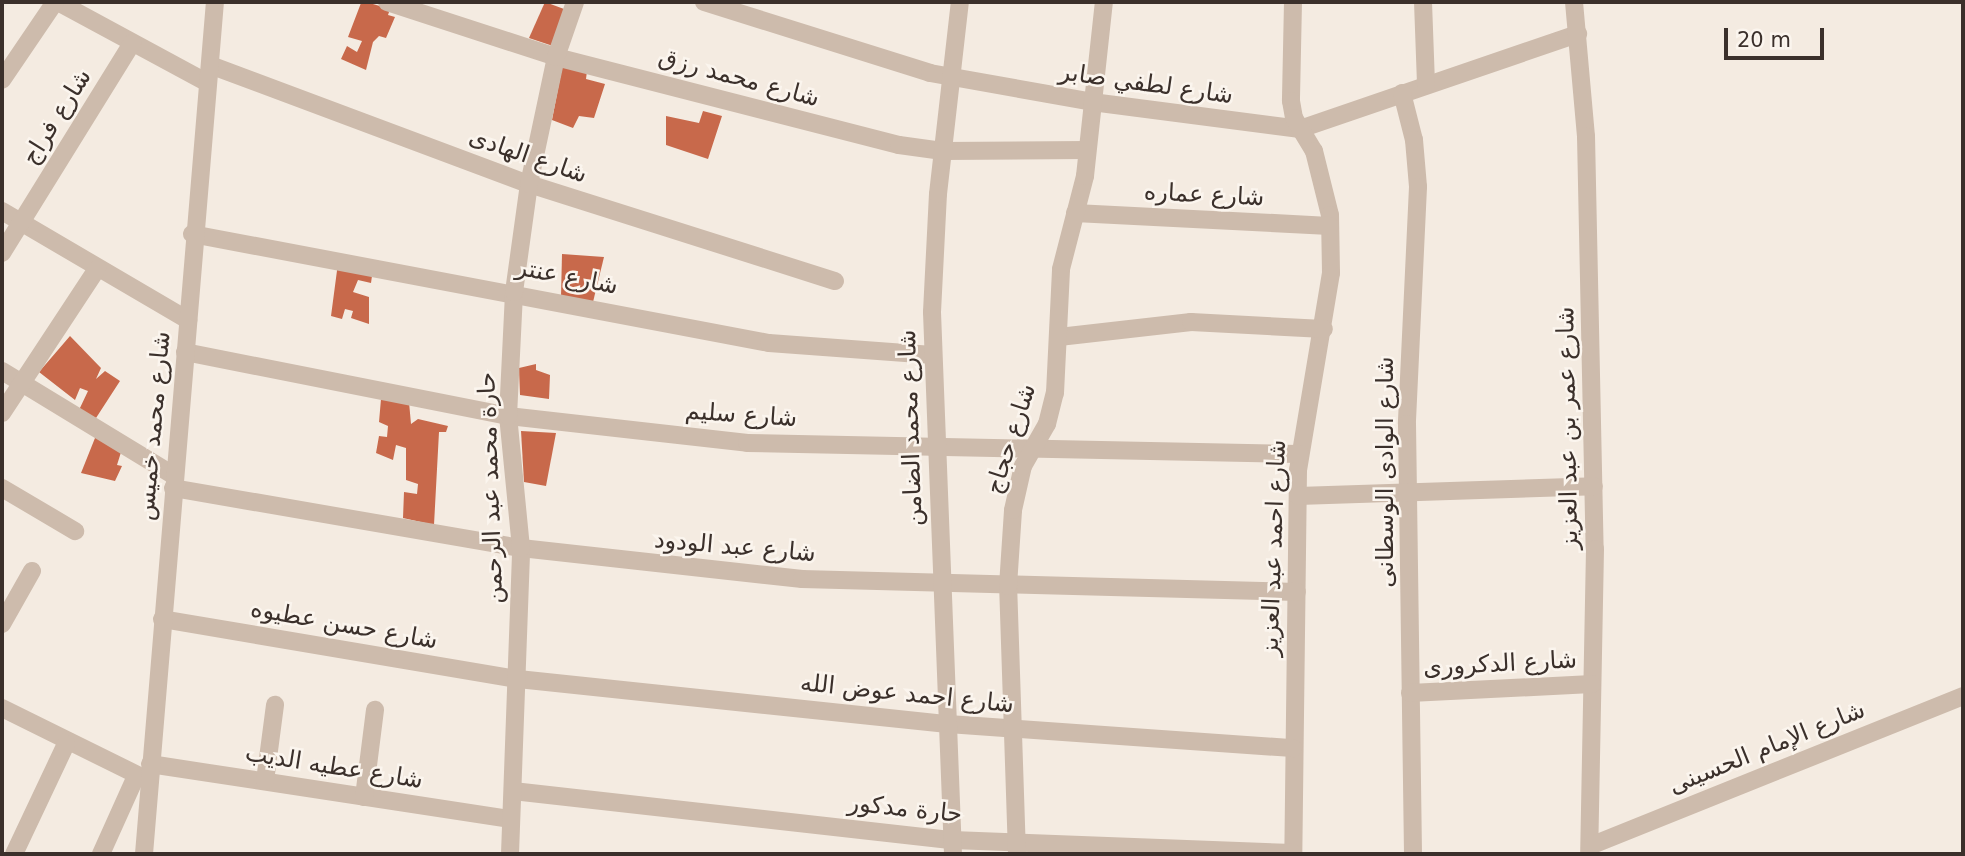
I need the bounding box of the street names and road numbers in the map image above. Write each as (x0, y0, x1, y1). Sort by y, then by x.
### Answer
street label: شارع محمد رزق (655, 43, 823, 113)
street label: شارع لطفي صابر (1057, 58, 1235, 110)
street label: شارع فراج (16, 64, 98, 170)
street label: شارع الهادى (465, 122, 591, 190)
street label: شارع عماره (1143, 177, 1265, 213)
street label: شارع عنتر (514, 253, 620, 301)
street label: شارع عمر بن عبد العزيز (1551, 306, 1585, 550)
street label: شارع محمد الضامن (893, 329, 929, 527)
street label: شارع محمد خميس (131, 330, 177, 522)
street label: شارع الوادى الوسطانى (1372, 356, 1400, 588)
street label: حارة محمد عبد الرحمن (473, 371, 509, 605)
street label: شارع حجاج (980, 380, 1042, 498)
street label: شارع سليم (684, 397, 798, 433)
street label: شارع احمد عبد العزيز (1256, 439, 1292, 657)
street label: شارع عبد الودود (653, 526, 817, 568)
street label: شارع حسن عطيوه (248, 594, 440, 656)
street label: شارع الدكرورى (1422, 646, 1578, 682)
street label: شارع احمد عوض الله (799, 668, 1015, 720)
street label: شارع الإمام الحسينى (1665, 695, 1869, 801)
street label: شارع عطيه الديب (243, 739, 425, 795)
street label: حارة مدكور (846, 789, 964, 829)

